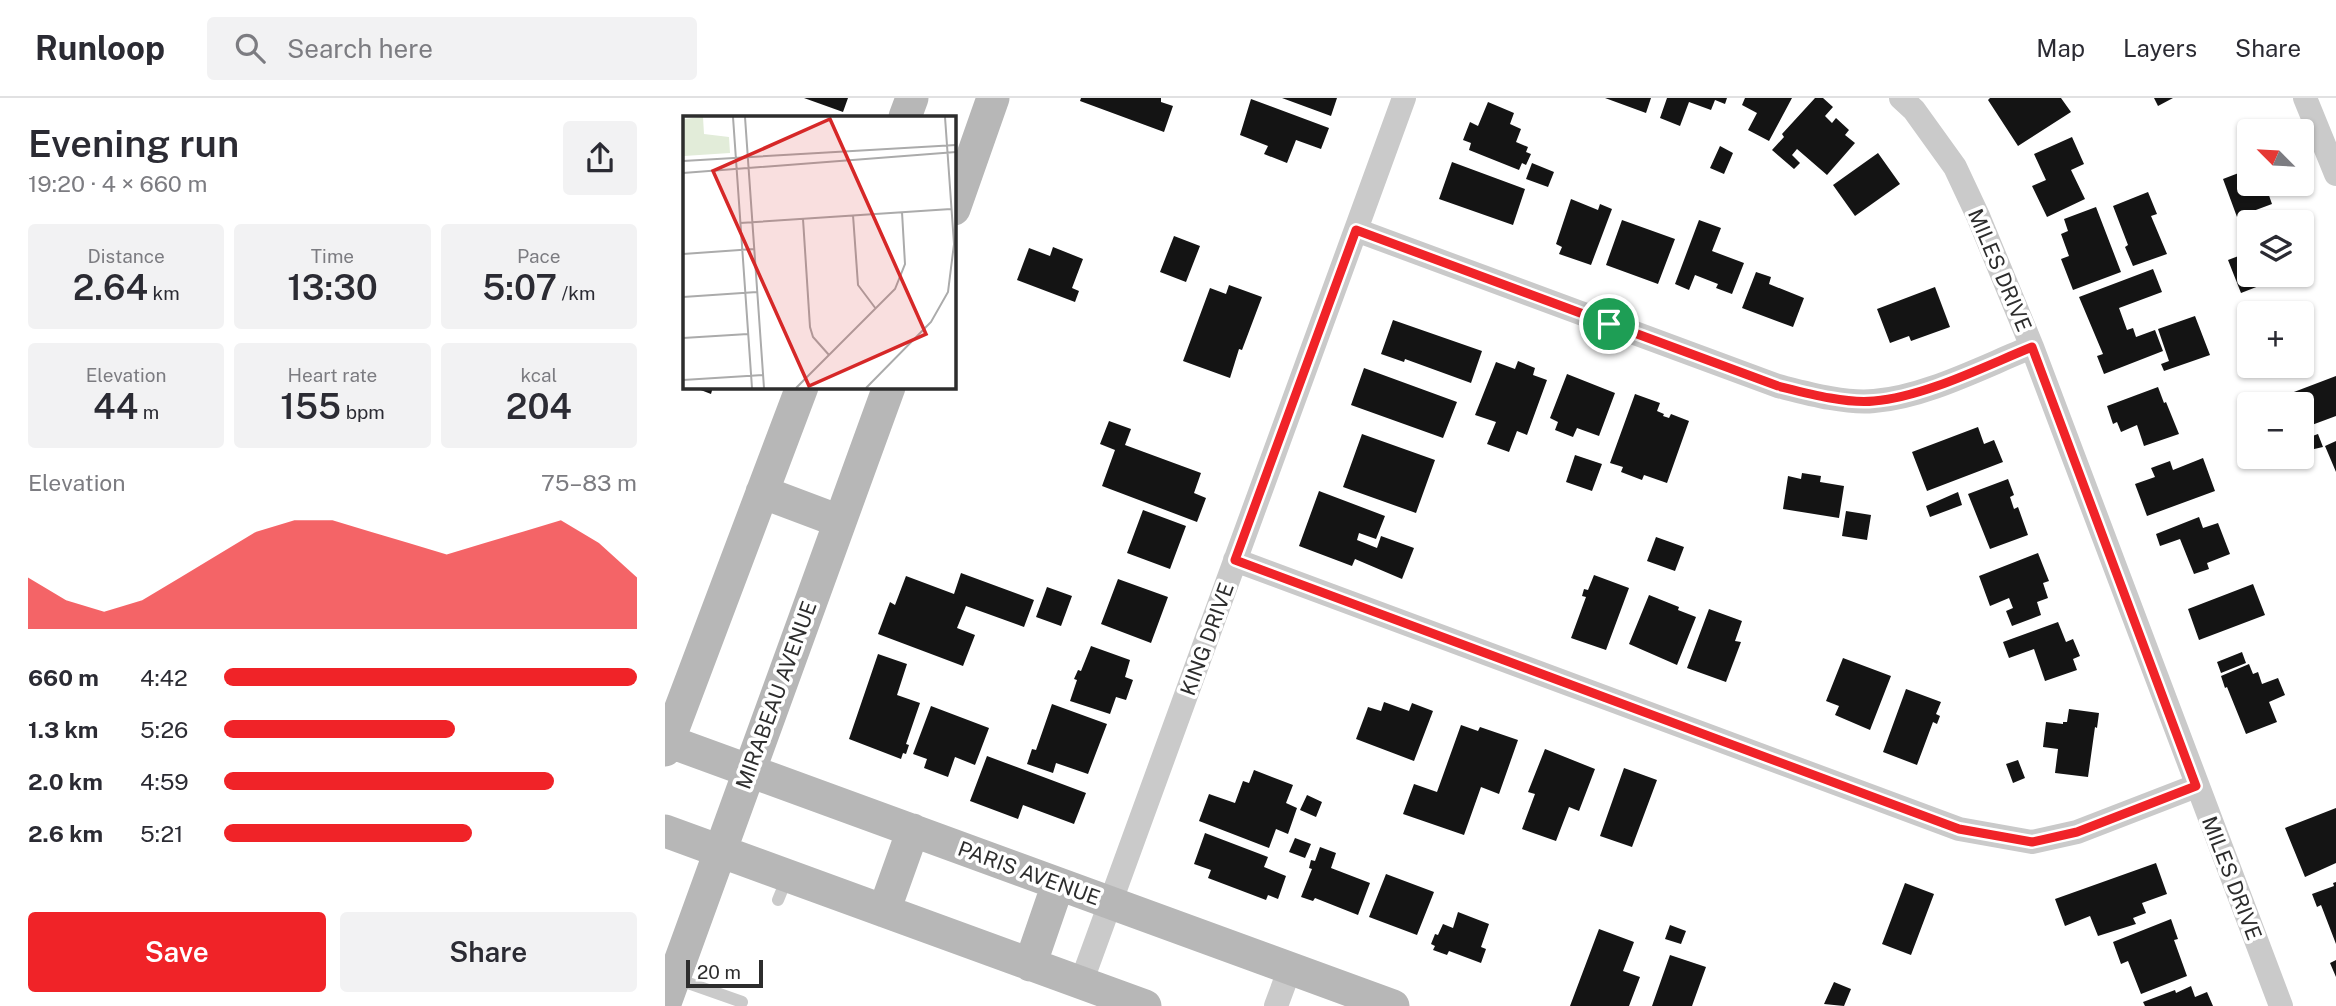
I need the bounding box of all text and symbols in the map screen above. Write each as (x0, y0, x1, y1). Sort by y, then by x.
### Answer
search box (207, 17, 697, 80)
text: Runloop (35, 29, 165, 67)
icon: search (231, 29, 269, 67)
text: Search here (287, 33, 433, 64)
text: Map (2036, 34, 2085, 62)
text: Layers (2123, 34, 2197, 62)
text: Share (2235, 34, 2301, 62)
inset map (683, 116, 955, 388)
north arrow (2237, 119, 2313, 196)
map controls (2237, 119, 2314, 469)
text: Evening run (28, 121, 239, 166)
button: share (563, 121, 637, 195)
text: 19:20 · 4 × 660 m (28, 170, 207, 197)
street label: MILES DRIVE (1963, 205, 2037, 335)
button: layers (2237, 210, 2314, 287)
text: Distance (88, 245, 165, 267)
text: Time (311, 245, 354, 267)
text: Pace (517, 245, 561, 267)
text: 2.64 (73, 267, 148, 308)
text: 13:30 (287, 267, 378, 308)
text: 5:07 (482, 267, 557, 308)
text: km (148, 282, 180, 304)
text: /km (557, 282, 595, 304)
pin (1579, 294, 1639, 354)
button: + (2237, 301, 2314, 378)
icon: arrive (1590, 305, 1628, 343)
text: Elevation (86, 364, 166, 386)
text: Heart rate (288, 364, 377, 386)
text: kcal (520, 364, 557, 386)
text: 44 (93, 386, 138, 427)
text: 155 (280, 386, 341, 427)
text: 204 (506, 386, 572, 427)
button: − (2237, 392, 2314, 469)
text: m (138, 401, 159, 423)
text: bpm (341, 401, 385, 423)
text: Elevation (28, 469, 126, 496)
text: 75–83 m (541, 469, 637, 496)
street label: KING DRIVE (1175, 579, 1239, 699)
street label: MIRABEAU AVENUE (730, 598, 822, 792)
text: 660 m (28, 664, 99, 691)
text: 4:42 (140, 664, 188, 691)
text: 1.3 km (28, 716, 98, 743)
text: 5:26 (140, 716, 188, 743)
text: 2.0 km (28, 768, 103, 795)
text: 4:59 (140, 768, 189, 795)
street label: MILES DRIVE (2197, 812, 2267, 944)
text: 2.6 km (28, 820, 103, 847)
text: 5:21 (140, 820, 183, 847)
street label: PARIS AVENUE (954, 836, 1104, 910)
button: Save (28, 912, 326, 992)
button: Share (340, 912, 637, 992)
scale bar (686, 957, 763, 989)
text: 20 m (697, 961, 741, 983)

